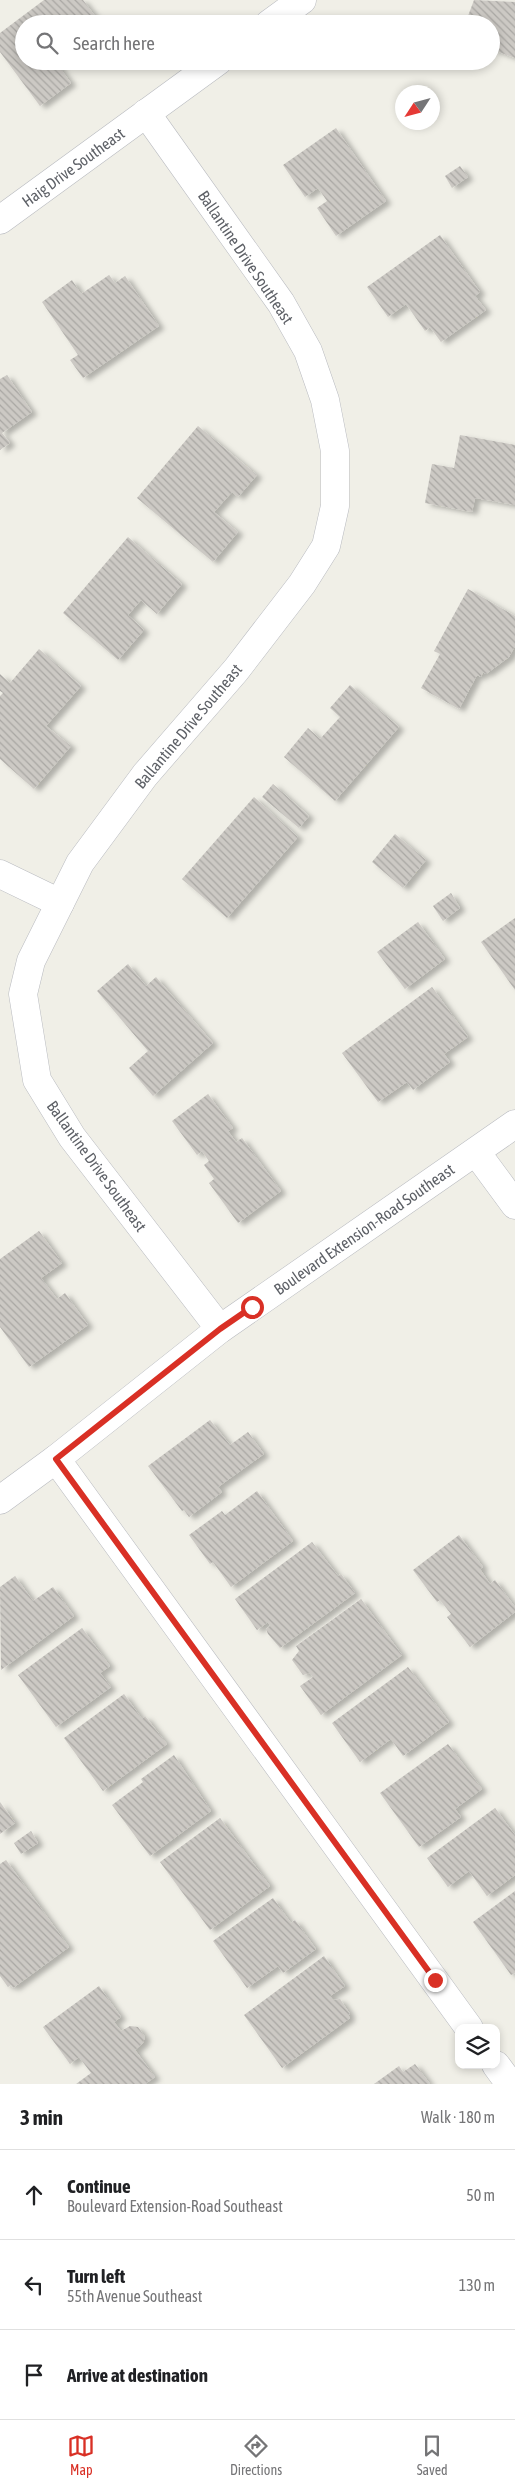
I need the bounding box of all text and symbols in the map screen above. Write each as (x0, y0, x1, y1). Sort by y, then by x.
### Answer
search box (15, 15, 500, 70)
icon: search (33, 29, 61, 57)
text: Search here (73, 32, 155, 54)
north arrow (395, 85, 440, 130)
street label: Haig Drive Southeast (18, 124, 129, 211)
street label: Ballantine Drive Southeast (195, 187, 298, 327)
street label: Ballantine Drive Southeast (131, 660, 246, 792)
street label: Ballantine Drive Southeast (44, 1097, 151, 1235)
street label: Boulevard Extension-Road Southeast (270, 1160, 458, 1298)
route start (241, 1296, 264, 1319)
route end (424, 1969, 447, 1992)
map controls (455, 2024, 500, 2069)
button: layers (455, 2024, 500, 2069)
text: 3 min (20, 2105, 63, 2129)
text: Walk · 180 m (421, 2108, 495, 2126)
text: Continue (67, 2175, 131, 2197)
icon: ahead (20, 2181, 48, 2209)
text: 50 m (466, 2186, 495, 2204)
text: Boulevard Extension-Road Southeast (67, 2197, 283, 2215)
text: Turn left (67, 2265, 125, 2287)
icon: left (20, 2271, 48, 2299)
text: 130 m (459, 2276, 495, 2294)
text: 55th Avenue Southeast (67, 2287, 202, 2305)
icon: arrive (20, 2361, 48, 2389)
text: Arrive at destination (67, 2364, 208, 2386)
tab: Map (67, 2432, 95, 2478)
tab: Directions (230, 2432, 282, 2478)
tab: Saved (417, 2432, 448, 2478)

